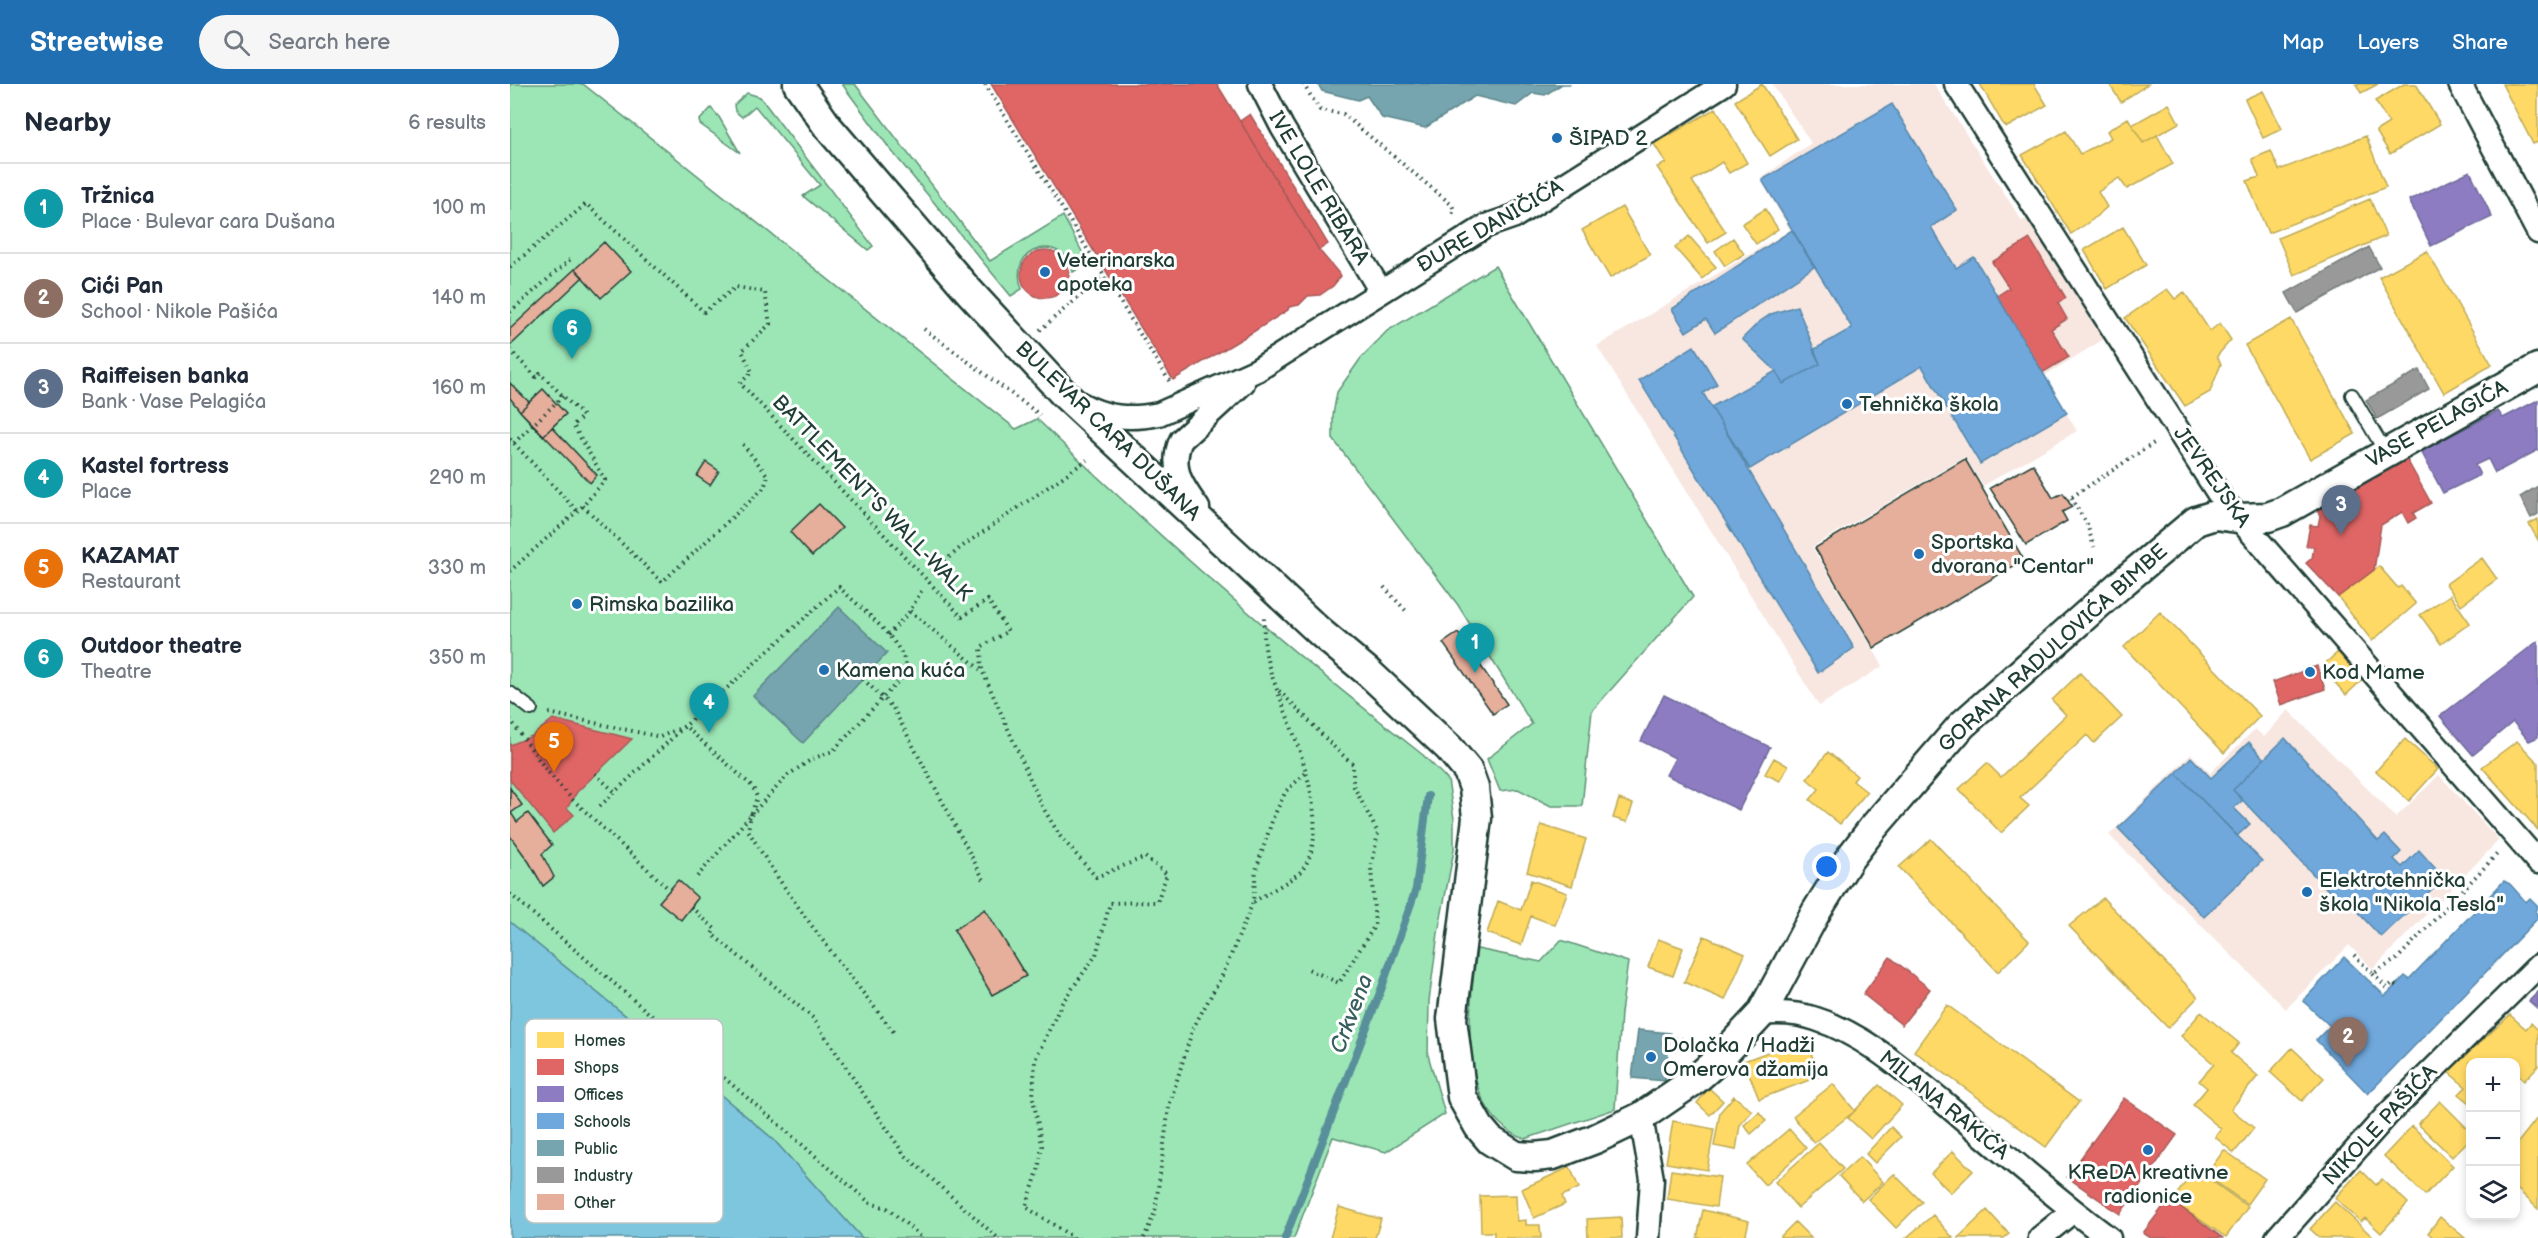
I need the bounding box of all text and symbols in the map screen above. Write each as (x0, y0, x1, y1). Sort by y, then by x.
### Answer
search box (199, 15, 619, 69)
text: Streetwise (30, 26, 163, 59)
icon: search (220, 26, 253, 59)
text: Search here (268, 29, 390, 56)
text: Map (2282, 30, 2324, 55)
text: Layers (2357, 30, 2419, 55)
text: Share (2452, 30, 2508, 55)
street label: IVE LOLE RIBARA (1263, 107, 1375, 269)
text: Nearby (24, 108, 111, 139)
text: 6 results (408, 111, 486, 135)
place label: ŠIPAD 2 (1569, 126, 1648, 151)
marker: ŠIPAD 2 (1550, 131, 1564, 145)
street label: ĐURE DANIČIĆA (1412, 173, 1567, 278)
text: Tržnica (81, 183, 155, 210)
text: 1 (39, 196, 48, 220)
text: 100 m (433, 196, 486, 220)
text: Place · Bulevar cara Dušana (81, 210, 335, 234)
place label: Veterinarska apoteka (1057, 248, 1175, 297)
marker: Veterinarska apoteka (1038, 265, 1052, 279)
text: Cići Pan (81, 273, 163, 300)
text: 2 (38, 286, 49, 310)
text: 140 m (432, 286, 486, 310)
text: School · Nikole Pašića (81, 300, 278, 324)
pin: 6 (552, 310, 592, 359)
street label: BULEVAR CARA DUŠANA (1010, 336, 1206, 526)
text: Raiffeisen banka (81, 363, 249, 390)
street label: VASE PELAGIĆA (2362, 375, 2512, 473)
text: 3 (38, 376, 49, 400)
text: 160 m (432, 376, 486, 400)
text: Bank · Vase Pelagića (81, 390, 266, 414)
street label: BATTLEMENT'S WALL-WALK (767, 390, 977, 606)
place label: Tehnička škola (1859, 392, 1999, 417)
marker: Tehnička škola (1840, 397, 1854, 411)
street label: JEVREJSKA (2168, 422, 2256, 532)
text: Kastel fortress (81, 453, 229, 480)
text: 4 (38, 466, 49, 490)
text: 290 m (429, 466, 486, 490)
text: Place (81, 480, 132, 504)
pin: 3 (2322, 486, 2360, 535)
place label: Sportska dvorana "Centar" (1931, 530, 2094, 579)
street label: GORANA RADULOVIĆA BIMBE (1933, 539, 2173, 757)
text: KAZAMAT (81, 543, 179, 570)
marker: Sportska dvorana "Centar" (1912, 547, 1926, 561)
text: 5 (38, 556, 49, 580)
text: 330 m (428, 556, 486, 580)
text: Restaurant (81, 570, 181, 594)
place label: Rimska bazilika (589, 592, 734, 617)
marker: Rimska bazilika (570, 597, 584, 611)
pin: 1 (1456, 624, 1494, 673)
text: Outdoor theatre (81, 633, 242, 660)
text: 6 (37, 646, 50, 670)
text: 350 m (429, 646, 486, 670)
place label: Kamena kuća (836, 658, 965, 683)
text: Theatre (81, 660, 152, 684)
place label: Kod Mame (2322, 660, 2425, 685)
marker: Kamena kuća (817, 663, 831, 677)
marker: Kod Mame (2303, 665, 2317, 679)
pin: 4 (690, 684, 728, 733)
pin: 5 (534, 722, 573, 772)
your location (1812, 852, 1841, 881)
place label: Elektrotehnička škola "Nikola Tesla" (2319, 868, 2504, 917)
marker: Elektrotehnička škola "Nikola Tesla" (2300, 885, 2314, 899)
water label: Crkvena (1325, 971, 1379, 1057)
pin: 2 (2328, 1018, 2368, 1067)
legend (525, 1019, 723, 1223)
text: Homes (574, 1032, 626, 1051)
place label: Dolačka / Hadži Omerova džamija (1663, 1033, 1829, 1082)
street label: MILANA RAKIĆA (1874, 1045, 2014, 1165)
marker: Dolačka / Hadži Omerova džamija (1644, 1050, 1658, 1064)
map controls (2466, 1058, 2520, 1220)
button: + (2466, 1058, 2520, 1112)
text: Shops (574, 1059, 619, 1078)
street label: NIKOLE PAŠIĆA (2318, 1059, 2442, 1191)
text: Offices (574, 1086, 624, 1105)
button: − (2466, 1112, 2520, 1166)
text: Schools (574, 1113, 631, 1132)
text: Public (574, 1140, 618, 1159)
marker: KReDA kreativne radionice (2141, 1143, 2155, 1157)
place label: KReDA kreativne radionice (2068, 1160, 2228, 1209)
button: layers (2466, 1166, 2520, 1220)
text: Industry (574, 1167, 633, 1186)
text: Other (574, 1194, 615, 1213)

